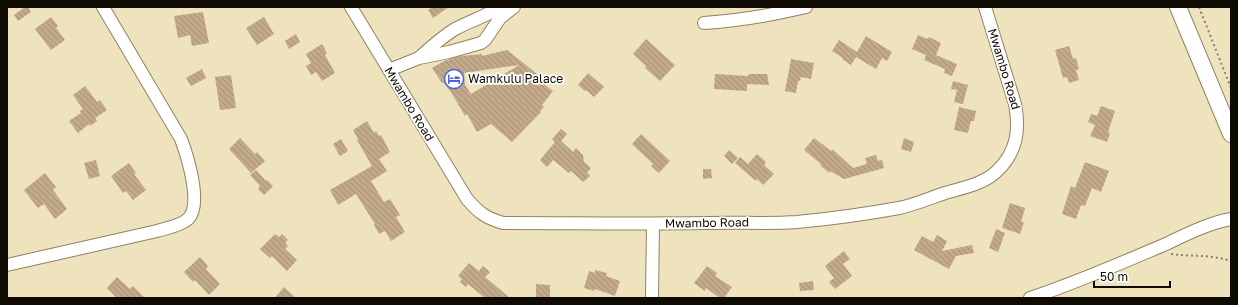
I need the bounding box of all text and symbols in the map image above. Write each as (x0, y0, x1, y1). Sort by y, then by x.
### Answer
street label: Mwambo Road (985, 26, 1024, 111)
street label: Mwambo Road (381, 64, 438, 144)
hotel icon: Wamkulu Palace (443, 68, 465, 90)
place label: Wamkulu Palace (468, 71, 563, 86)
street label: Mwambo Road (665, 214, 749, 231)
scale bar (1094, 263, 1170, 289)
text: 50 m (1100, 269, 1128, 284)

